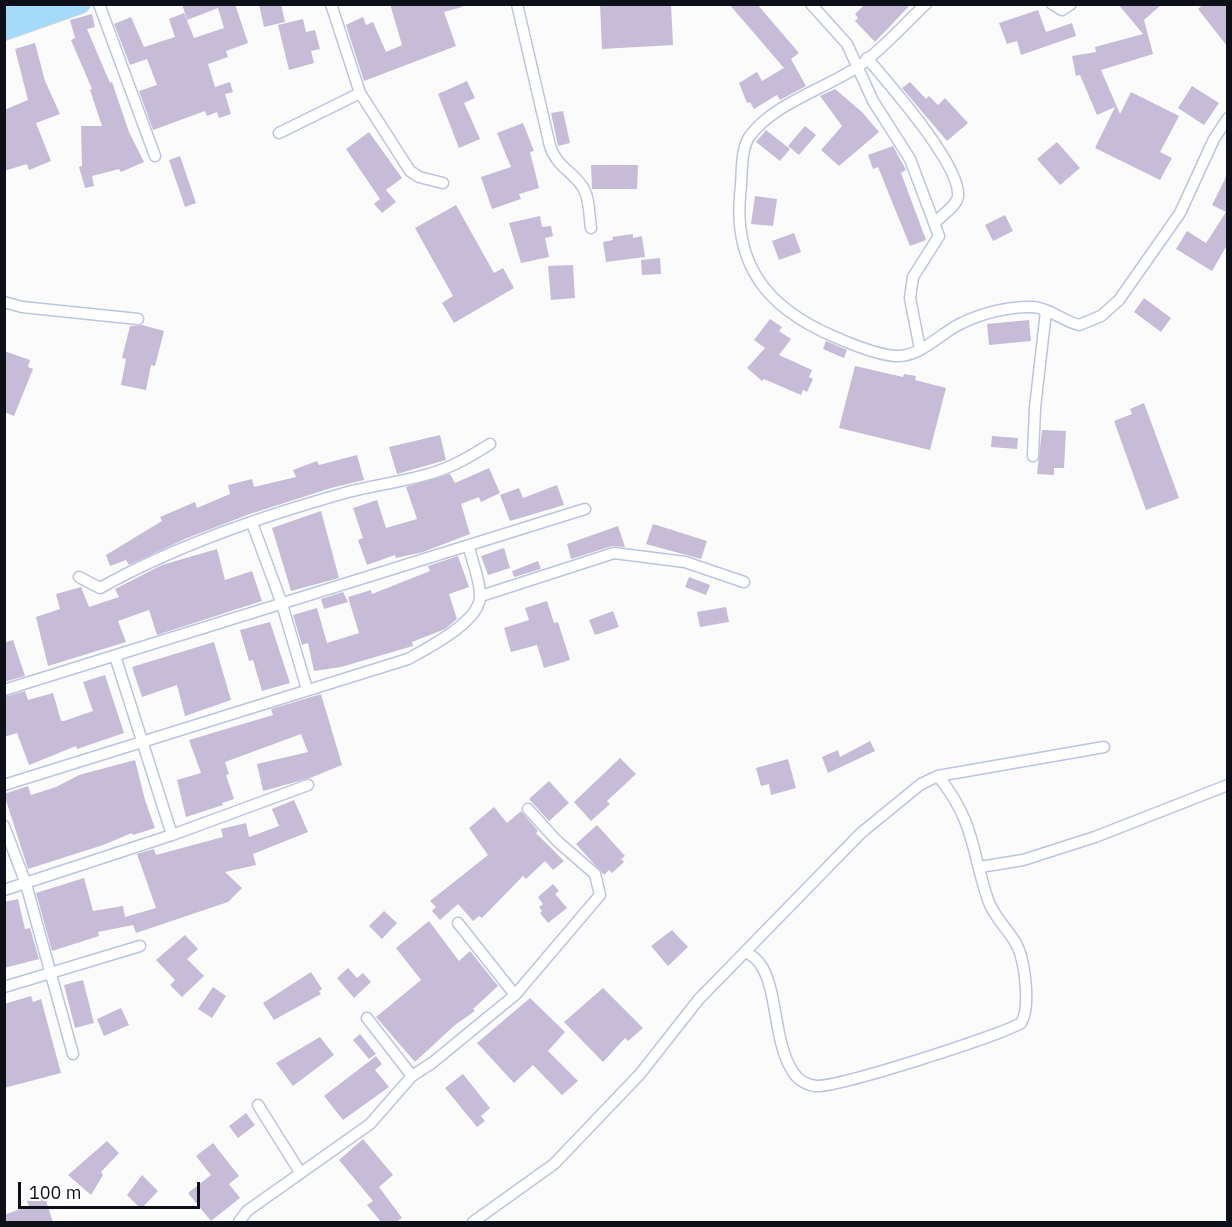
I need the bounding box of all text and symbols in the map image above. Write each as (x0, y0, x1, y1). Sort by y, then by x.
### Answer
scale bar (21, 1170, 202, 1208)
text: 100 m (29, 1181, 81, 1204)

